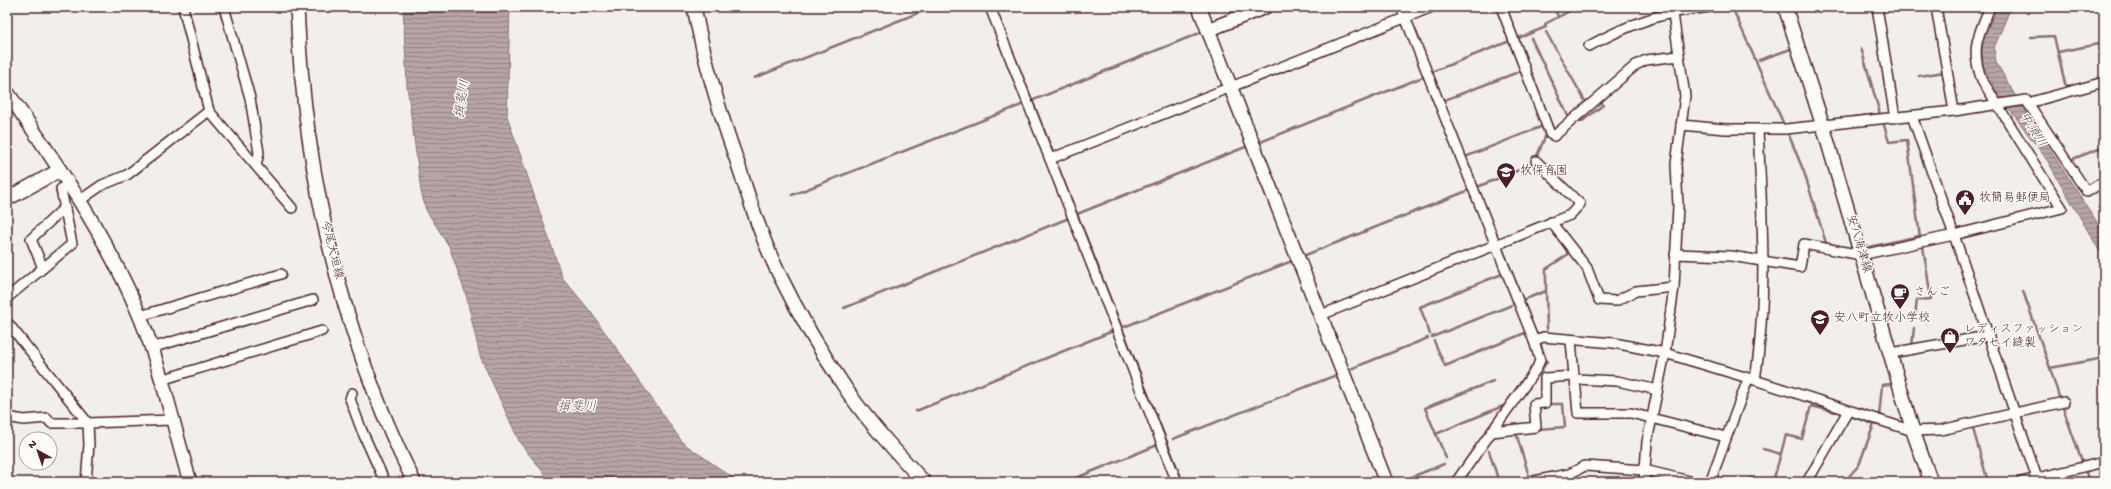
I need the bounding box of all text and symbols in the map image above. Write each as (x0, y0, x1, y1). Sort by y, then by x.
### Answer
water label: 揖斐川 (452, 78, 473, 119)
water label: 中須川 (2015, 109, 2050, 151)
school or university icon: 牧保育園 (1495, 161, 1517, 189)
place label: 牧保育園 (1520, 164, 1568, 179)
public building icon: 牧簡易郵便局 (1954, 188, 1976, 216)
place label: 牧簡易郵便局 (1979, 191, 2051, 206)
street label: 安八海津線 (1843, 213, 1874, 275)
street label: 今尾大垣線 (317, 219, 346, 281)
cafe icon: さんご (1889, 282, 1911, 310)
place label: さんご (1914, 286, 1950, 300)
school or university icon: 安八町立牧小学校 (1809, 308, 1831, 336)
place label: 安八町立牧小学校 (1834, 311, 1930, 326)
place label: レディスファッション ワタセイ縫製 (1964, 323, 2084, 351)
shop icon: レディスファッション ワタセイ縫製 (1939, 326, 1961, 354)
water label: 揖斐川 (557, 399, 597, 415)
north arrow (18, 431, 58, 471)
text: N (26, 438, 39, 452)

